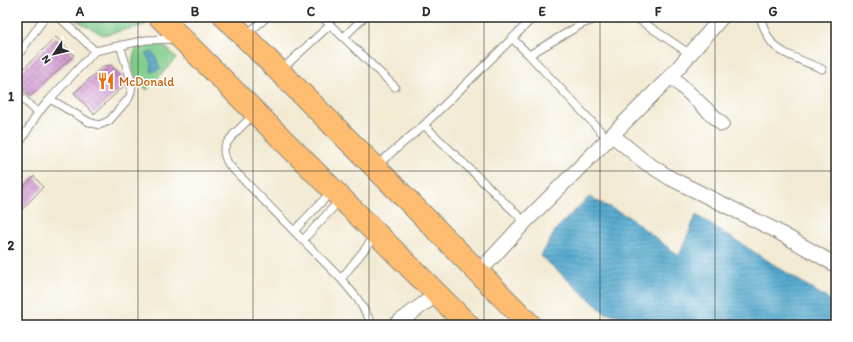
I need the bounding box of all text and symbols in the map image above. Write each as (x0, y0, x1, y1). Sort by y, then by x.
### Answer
text: A (75, 4, 85, 19)
text: B (191, 4, 200, 19)
text: C (307, 4, 316, 19)
text: D (422, 4, 431, 19)
text: E (538, 4, 546, 19)
text: F (655, 4, 662, 19)
text: G (769, 4, 778, 19)
north arrow (34, 34, 74, 74)
text: N (39, 53, 54, 66)
restaurant icon: McDonald (96, 71, 116, 91)
place label: McDonald (119, 74, 174, 89)
text: 1 (8, 89, 14, 104)
text: 2 (8, 238, 15, 253)

